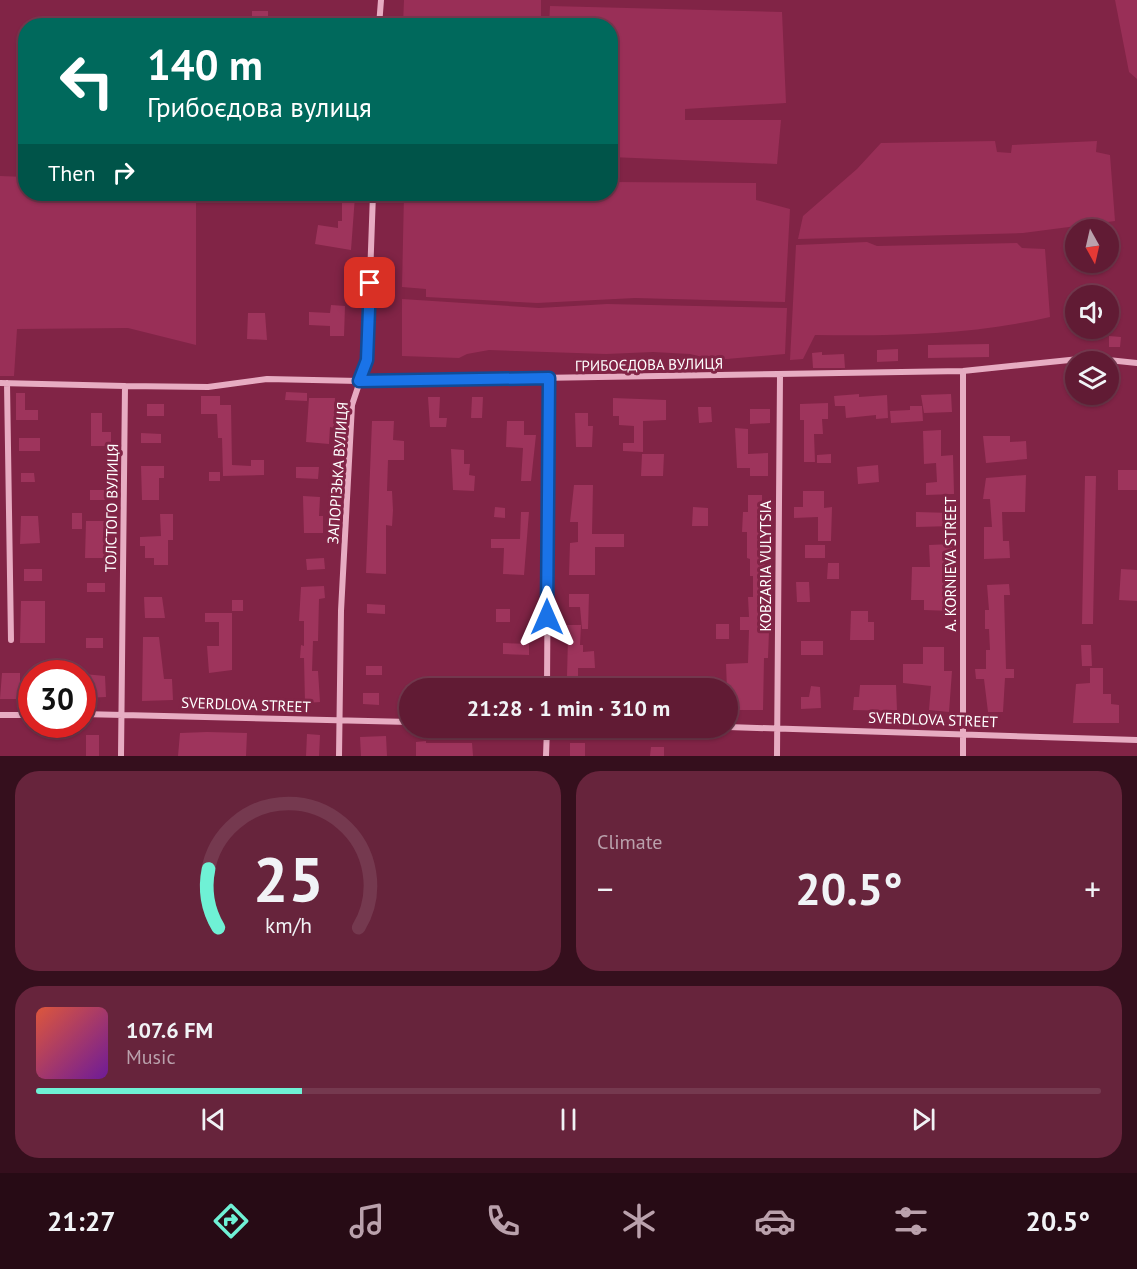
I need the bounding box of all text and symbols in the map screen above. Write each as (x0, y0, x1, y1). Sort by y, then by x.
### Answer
text: 140 m (147, 37, 263, 92)
icon: left (48, 42, 126, 120)
text: Грибоєдова вулиця (147, 90, 372, 124)
icon: right (107, 156, 140, 189)
text: Then (48, 159, 95, 187)
north arrow (1065, 219, 1119, 273)
map controls (1065, 219, 1119, 405)
pin (344, 257, 395, 308)
icon: arrive (353, 266, 386, 299)
button: sound (1065, 285, 1119, 339)
button: layers (1065, 351, 1119, 405)
street label: ГРИБОЄДОВА ВУЛИЦЯ (575, 354, 723, 375)
street label: ЗАПОРІЗЬКА ВУЛИЦЯ (323, 401, 352, 545)
street label: ТОЛСТОГО ВУЛИЦЯ (101, 443, 122, 573)
street label: A. KORNIEVA STREET (941, 496, 960, 631)
street label: KOBZARIA VULYTSIA (756, 500, 775, 632)
position arrow (515, 585, 579, 649)
speed limit sign: 30 (18, 660, 96, 738)
street label: SVERDLOVA STREET (181, 693, 312, 716)
text: 21:28 · 1 min · 310 m (467, 694, 670, 722)
street label: SVERDLOVA STREET (868, 708, 999, 731)
text: Climate (597, 829, 663, 855)
text: 25 (253, 838, 323, 919)
text: 20.5° (795, 859, 903, 917)
text: − (597, 867, 614, 910)
text: + (1084, 867, 1101, 910)
text: km/h (264, 911, 311, 939)
text: 107.6 FM (126, 1016, 213, 1044)
text: Music (126, 1044, 175, 1070)
icon: previous (197, 1103, 230, 1136)
icon: pause (552, 1103, 585, 1136)
icon: next (907, 1103, 940, 1136)
icon: directions (210, 1200, 252, 1242)
icon: music (346, 1200, 388, 1242)
icon: phone (482, 1200, 524, 1242)
icon: climate (618, 1200, 660, 1242)
icon: car (754, 1200, 796, 1242)
icon: filters (890, 1200, 932, 1242)
text: 21:27 (47, 1204, 116, 1238)
text: 20.5° (1026, 1204, 1090, 1238)

